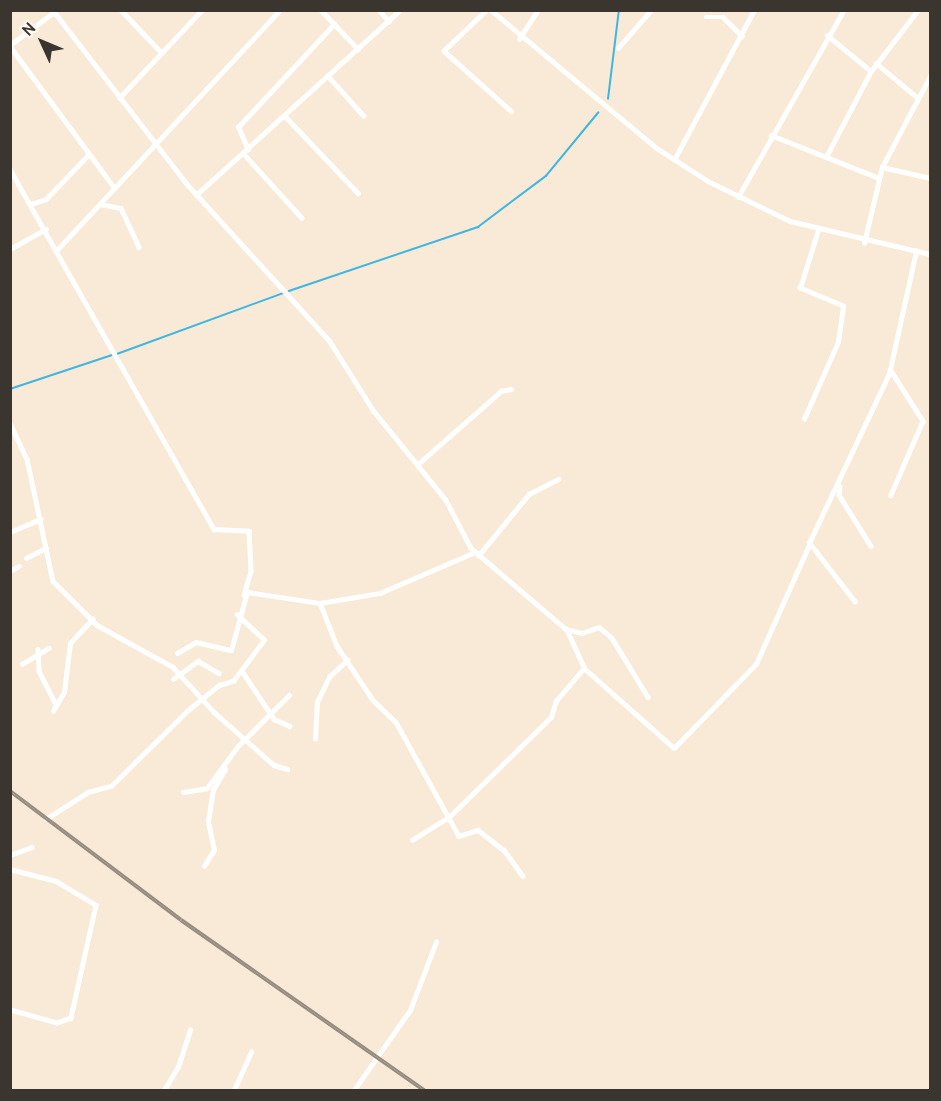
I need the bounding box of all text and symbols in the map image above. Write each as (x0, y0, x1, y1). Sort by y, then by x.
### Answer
north arrow (12, 12, 72, 72)
text: N (18, 18, 39, 40)

